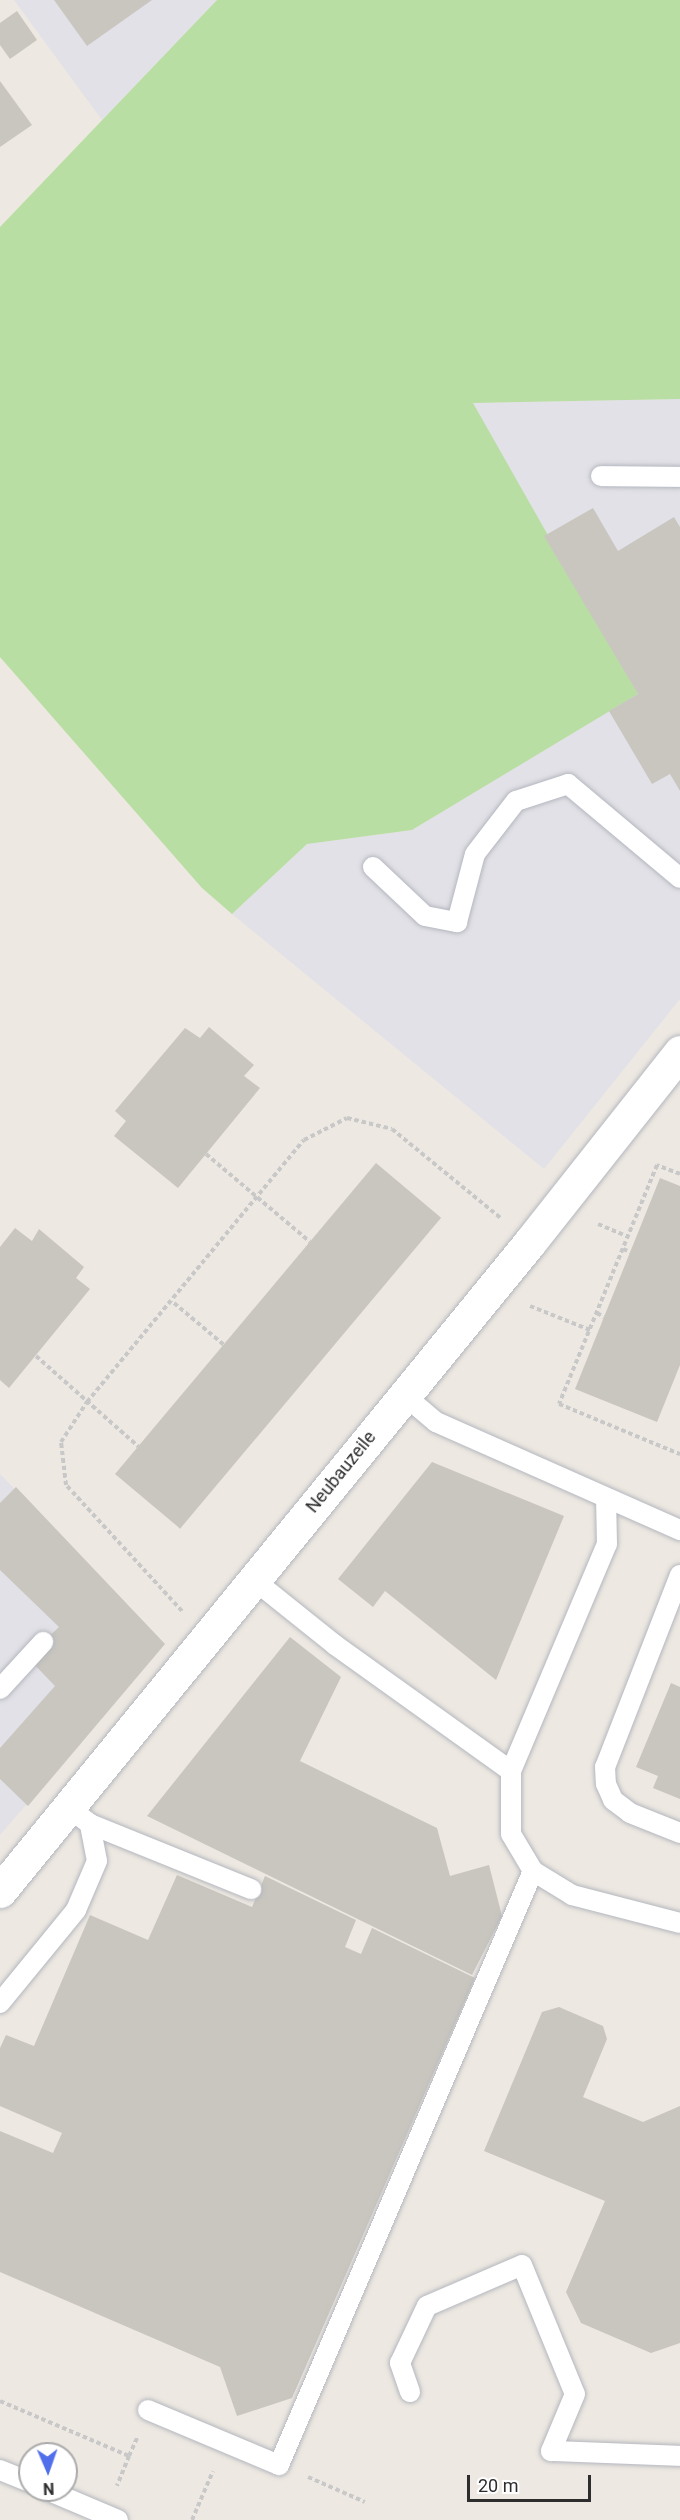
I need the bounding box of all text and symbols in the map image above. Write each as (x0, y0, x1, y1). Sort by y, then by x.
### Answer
street label: Neubauzeile (302, 1427, 380, 1517)
north arrow (18, 2442, 78, 2502)
scale bar (470, 2463, 594, 2501)
text: 20 m (478, 2475, 518, 2496)
text: N (43, 2479, 55, 2498)

